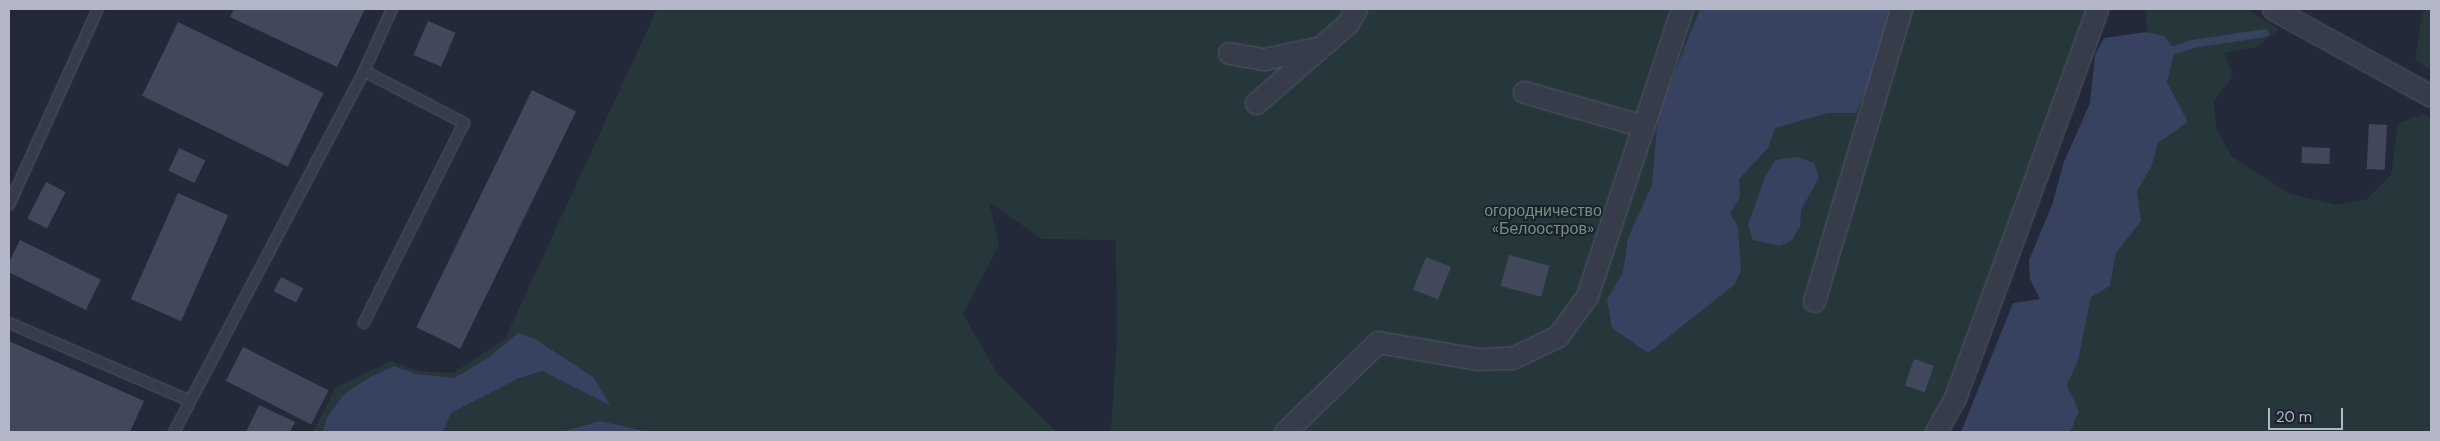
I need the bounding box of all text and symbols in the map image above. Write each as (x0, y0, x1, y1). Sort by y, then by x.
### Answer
park label: огородничество «Белоостров» (1484, 201, 1602, 239)
scale bar (2270, 398, 2345, 430)
text: 20 m (2276, 407, 2312, 427)

